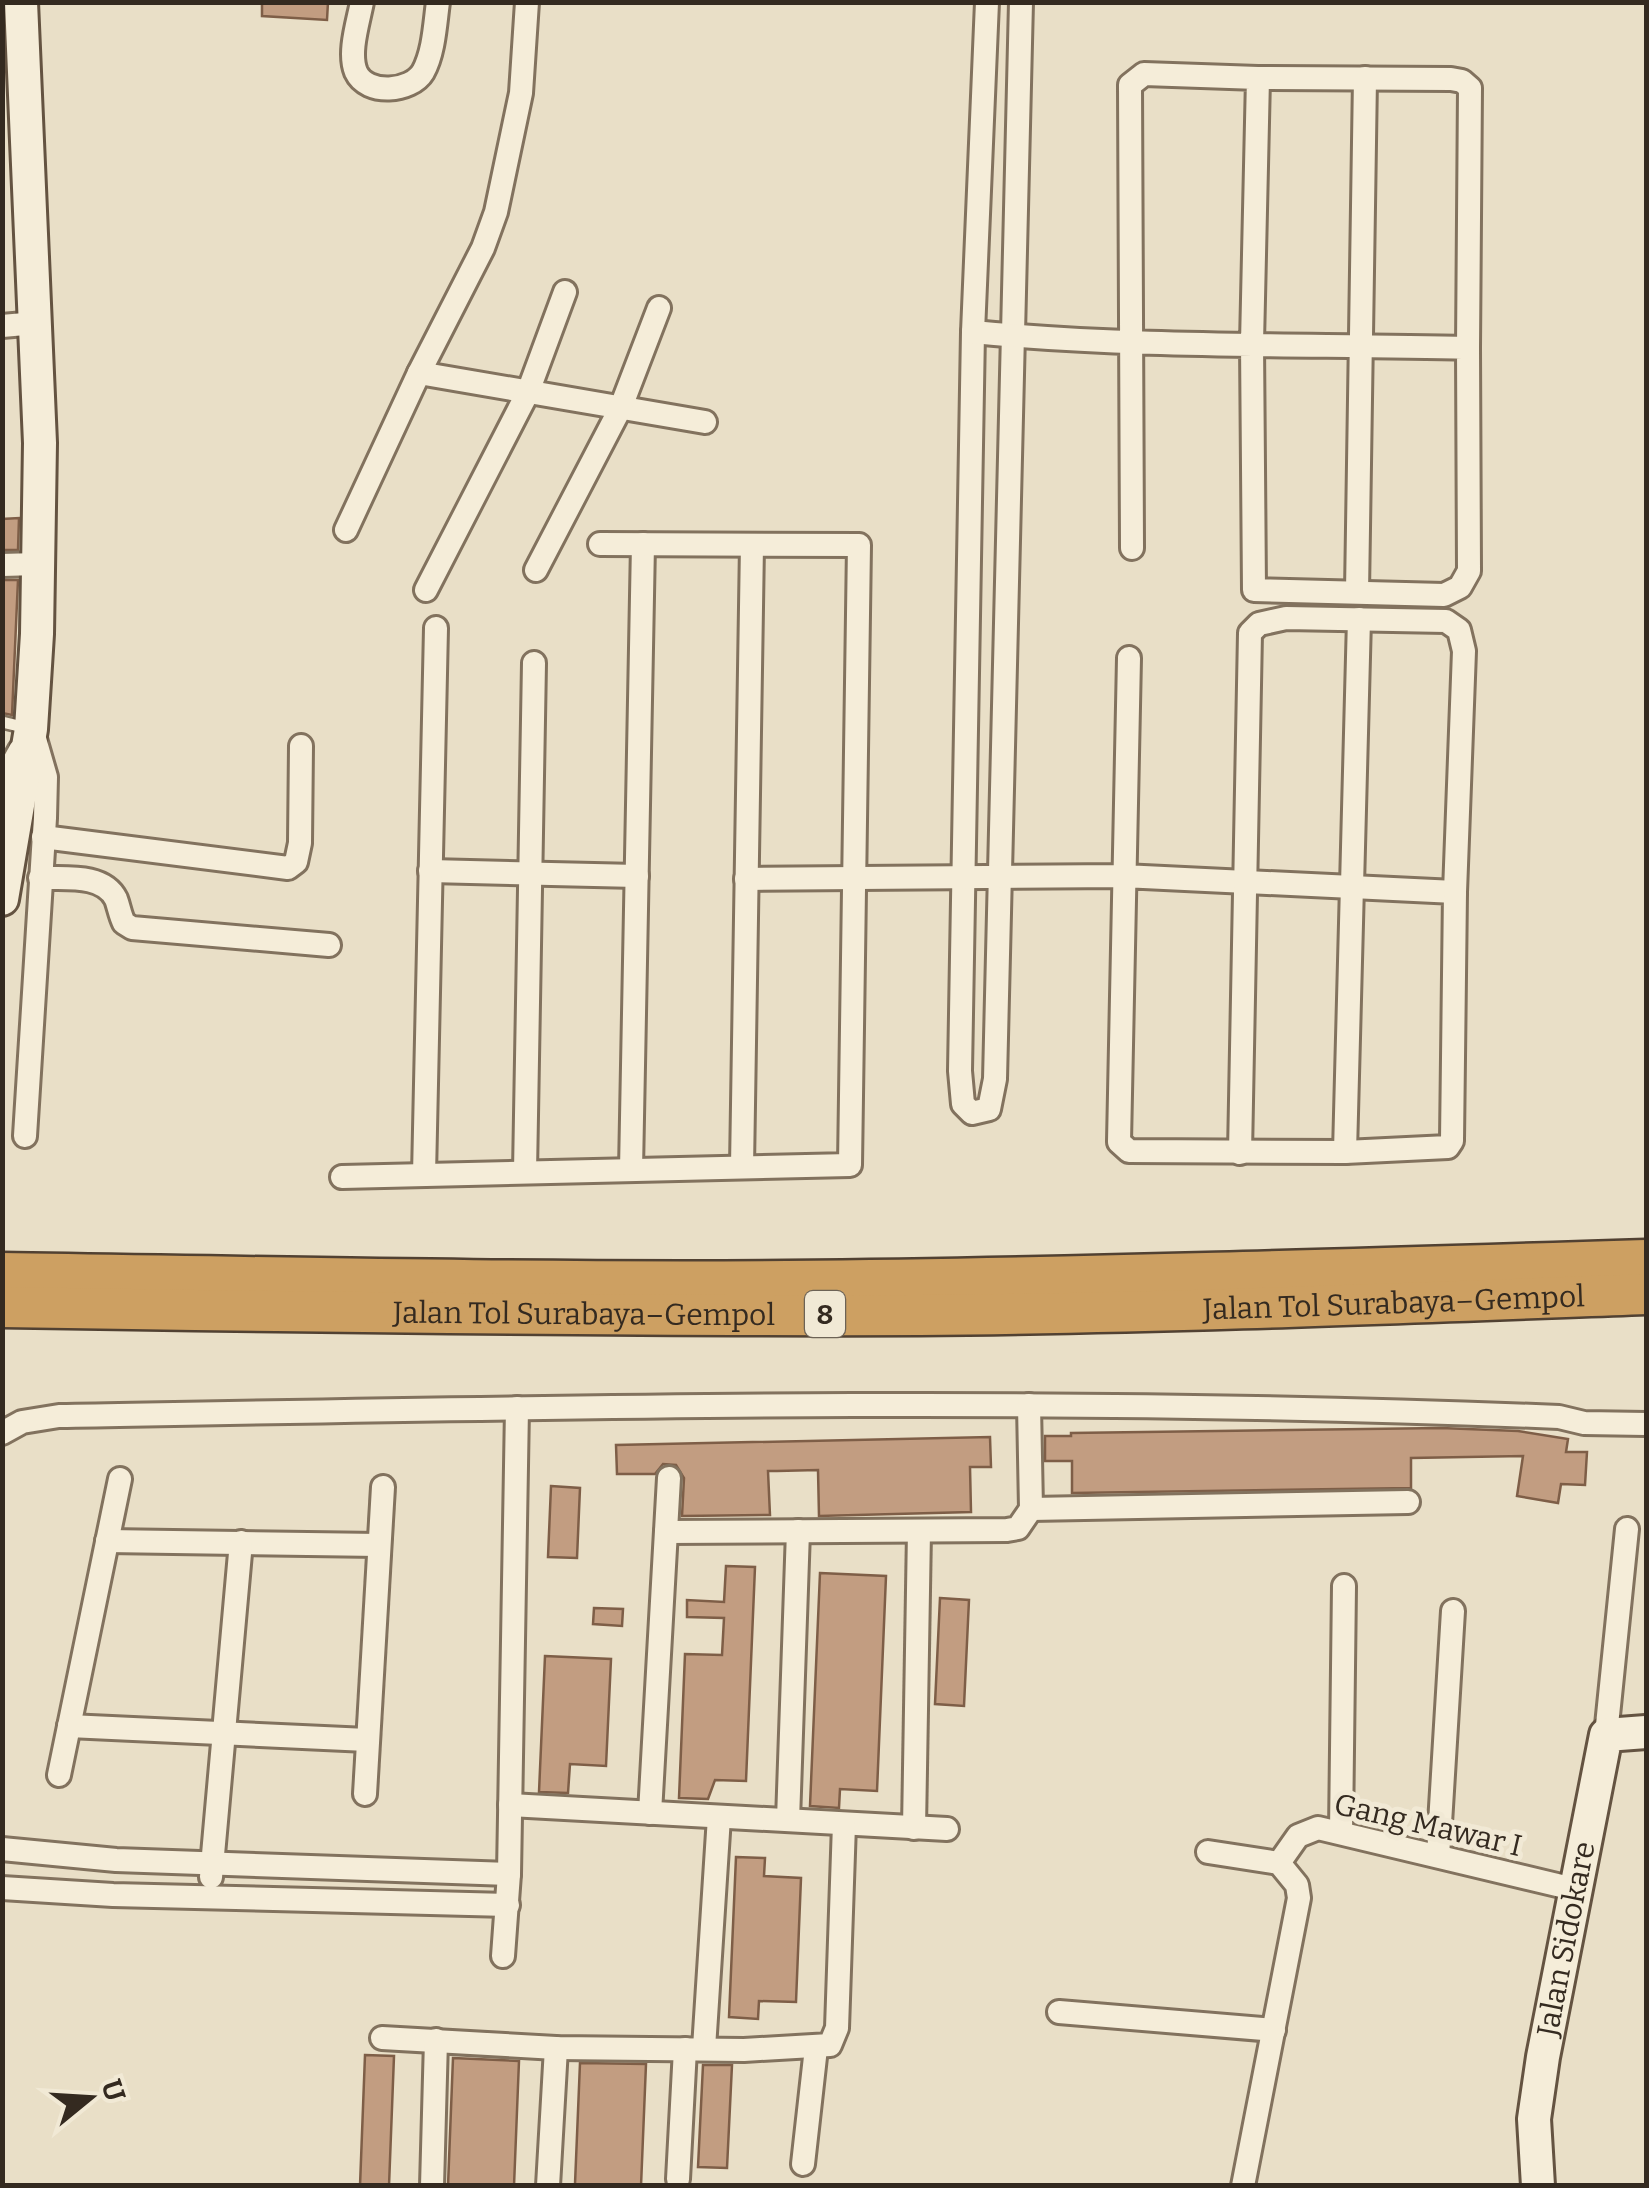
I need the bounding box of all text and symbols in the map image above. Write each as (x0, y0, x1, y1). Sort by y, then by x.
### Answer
street label: Jalan Tol Surabaya–Gempol (1201, 1278, 1585, 1328)
road number: 8 (805, 1291, 845, 1337)
street label: Jalan Tol Surabaya–Gempol (392, 1295, 775, 1333)
street label: Gang Mawar I (1331, 1786, 1525, 1864)
street label: Jalan Sidokare (1529, 1838, 1603, 2041)
north arrow (40, 2048, 140, 2148)
text: U (94, 2075, 132, 2106)

